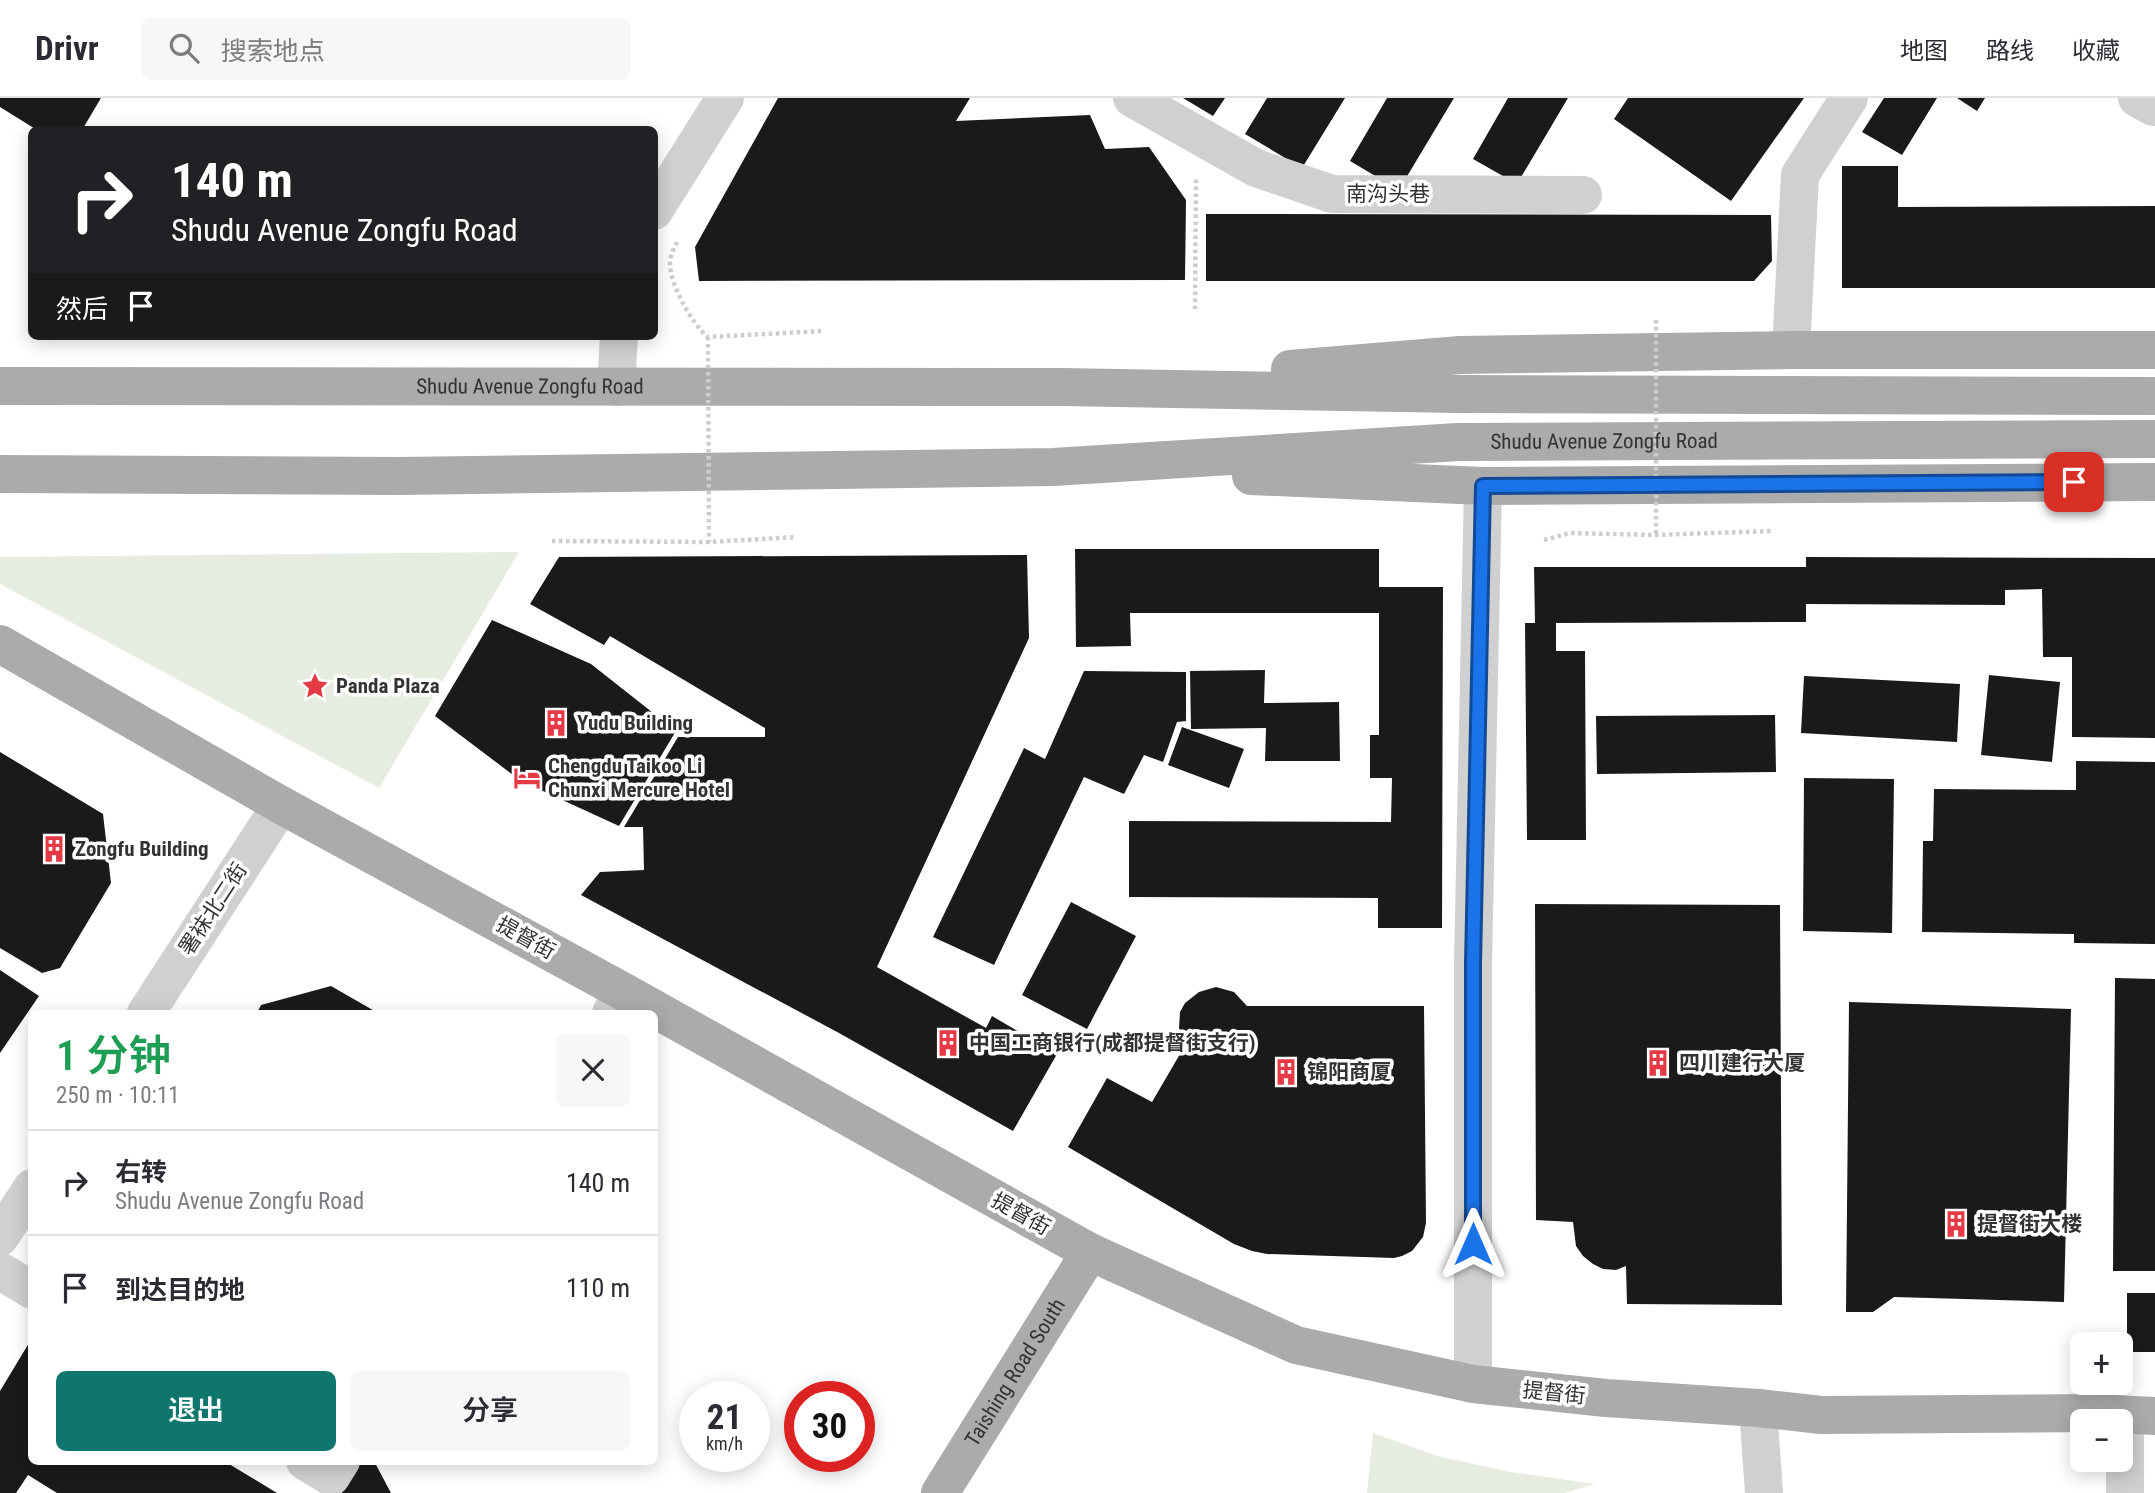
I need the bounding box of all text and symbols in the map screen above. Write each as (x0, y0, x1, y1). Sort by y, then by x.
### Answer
search box (141, 17, 631, 80)
text: Drivr (35, 29, 99, 68)
icon: search (165, 29, 203, 67)
text: 搜索地点 (221, 36, 325, 66)
text: 地图 (1900, 37, 1948, 65)
text: 路线 (1986, 37, 2034, 65)
text: 收藏 (2072, 37, 2120, 65)
text: 140 m (171, 152, 293, 209)
icon: right (56, 154, 147, 245)
street label: 南沟头巷 (1346, 182, 1430, 206)
text: Shudu Avenue Zongfu Road (171, 211, 518, 249)
icon: arrive (122, 287, 160, 325)
text: 然后 (56, 294, 108, 324)
street label: Shudu Avenue Zongfu Road (416, 374, 644, 399)
street label: Shudu Avenue Zongfu Road (1490, 429, 1718, 454)
pin (2044, 452, 2104, 512)
icon: arrive (2055, 463, 2093, 501)
place icon: Panda Plaza (300, 671, 330, 701)
place label: Panda Plaza (336, 674, 440, 698)
building icon: Yudu Building (541, 708, 571, 738)
place label: Yudu Building (577, 711, 693, 735)
place label: Chengdu Taikoo Li Chunxi Mercure Hotel (548, 754, 730, 802)
hotel icon: Chengdu Taikoo Li Chunxi Mercure Hotel (512, 763, 542, 793)
building icon: Zongfu Building (39, 834, 69, 864)
place label: Zongfu Building (75, 837, 209, 861)
street label: 署袜北二街 (174, 858, 252, 960)
street label: 提督街 (493, 912, 559, 964)
building icon: 中国工商银行(成都提督街支行) (933, 1028, 963, 1058)
text: 1 分钟 (56, 1031, 171, 1080)
place label: 中国工商银行(成都提督街支行) (969, 1031, 1256, 1055)
button: close (556, 1033, 630, 1107)
building icon: 四川建行大厦 (1643, 1048, 1673, 1078)
place label: 四川建行大厦 (1679, 1051, 1805, 1075)
building icon: 锦阳商厦 (1271, 1057, 1301, 1087)
place label: 锦阳商厦 (1307, 1060, 1391, 1084)
text: 250 m · 10:11 (56, 1082, 180, 1109)
text: 右转 (115, 1157, 167, 1187)
icon: right (56, 1164, 94, 1202)
text: 140 m (566, 1168, 630, 1198)
text: Shudu Avenue Zongfu Road (115, 1188, 364, 1215)
street label: 提督街 (988, 1188, 1054, 1240)
position arrow (1436, 1207, 1510, 1281)
building icon: 提督街大楼 (1941, 1209, 1971, 1239)
place label: 提督街大楼 (1977, 1212, 2082, 1236)
icon: arrive (56, 1269, 94, 1307)
text: 110 m (566, 1273, 630, 1303)
text: 到达目的地 (115, 1275, 245, 1305)
street label: Taishing Road South (960, 1294, 1070, 1451)
map controls (2070, 1332, 2133, 1472)
button: + (2070, 1332, 2133, 1395)
button: 退出 (56, 1371, 336, 1451)
button: 分享 (350, 1371, 630, 1451)
street label: 提督街 (1521, 1378, 1587, 1408)
speed limit sign: 30 (784, 1381, 875, 1472)
text: 21 (707, 1397, 742, 1438)
button: − (2070, 1409, 2133, 1472)
text: km/h (706, 1433, 743, 1454)

